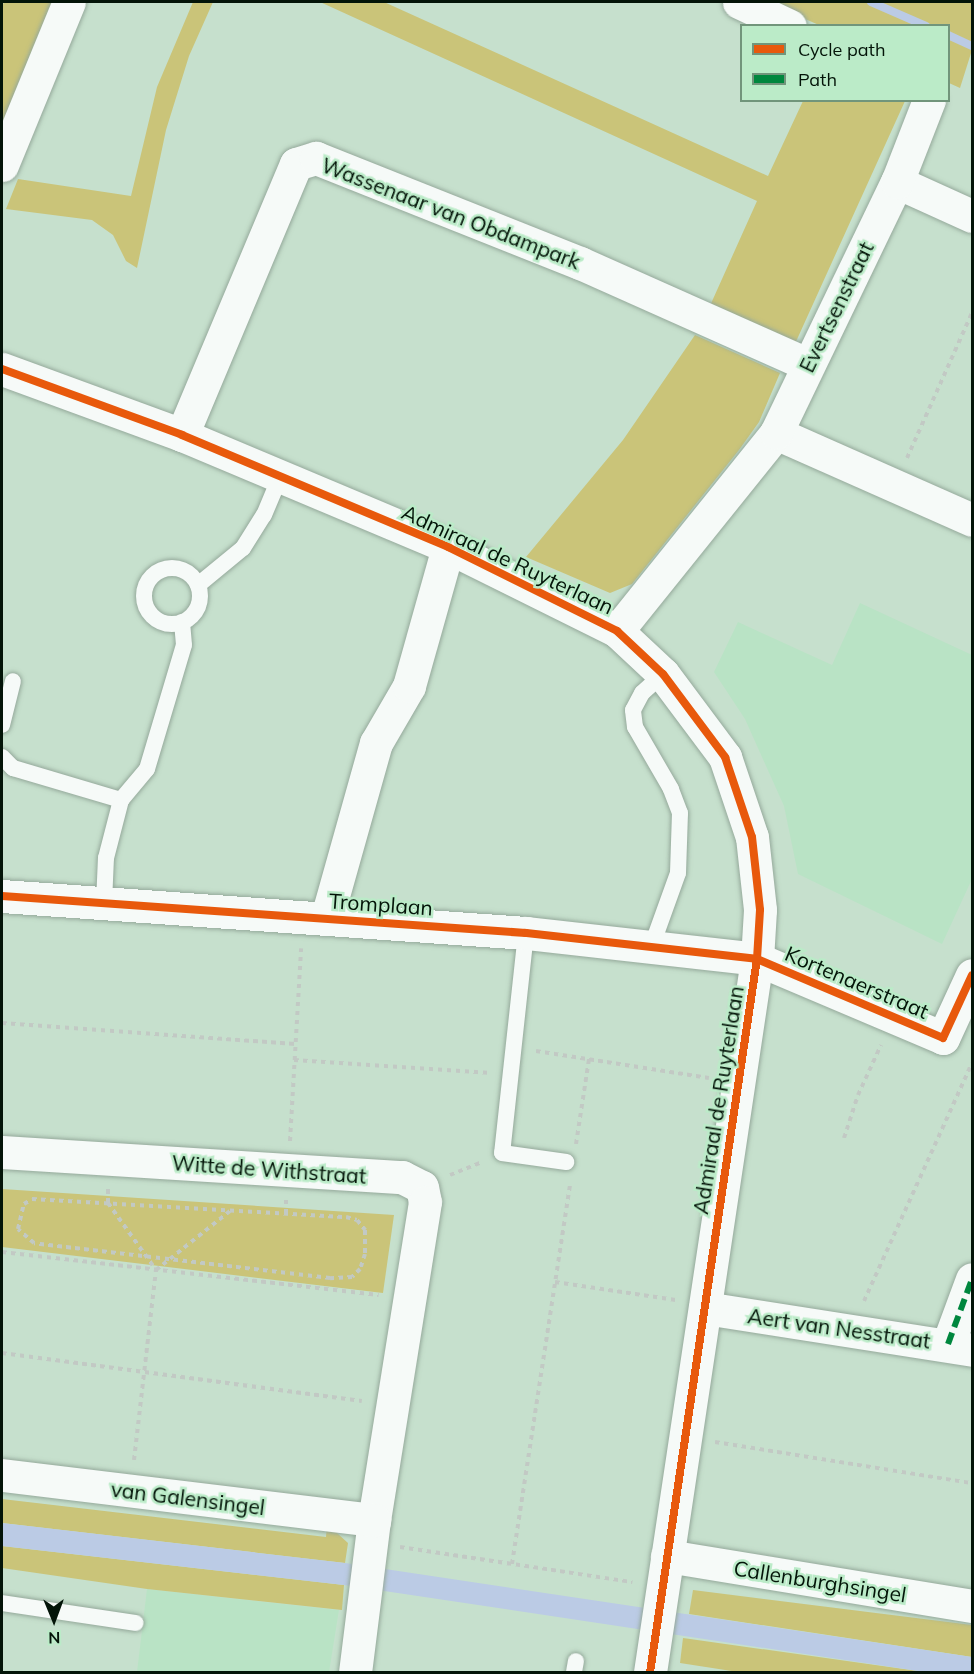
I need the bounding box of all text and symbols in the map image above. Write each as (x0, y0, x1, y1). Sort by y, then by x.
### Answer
legend (740, 24, 950, 102)
text: Cycle path (798, 38, 885, 61)
text: Path (798, 68, 837, 91)
street label: Wassenaar van Obdampark (318, 152, 584, 274)
street label: Evertsenstraat (794, 238, 878, 376)
street label: Admiraal de Ruyterlaan (398, 499, 618, 619)
street label: Tromplaan (328, 888, 434, 920)
street label: Kortenaerstraat (781, 940, 933, 1024)
street label: Admiraal de Ruyterlaan (687, 984, 749, 1216)
street label: Witte de Withstraat (171, 1150, 367, 1188)
street label: Aert van Nesstraat (746, 1303, 932, 1353)
street label: van Galensingel (110, 1476, 266, 1520)
street label: Callenburghsingel (732, 1555, 908, 1607)
north arrow (24, 1590, 84, 1650)
text: N (48, 1628, 61, 1648)

